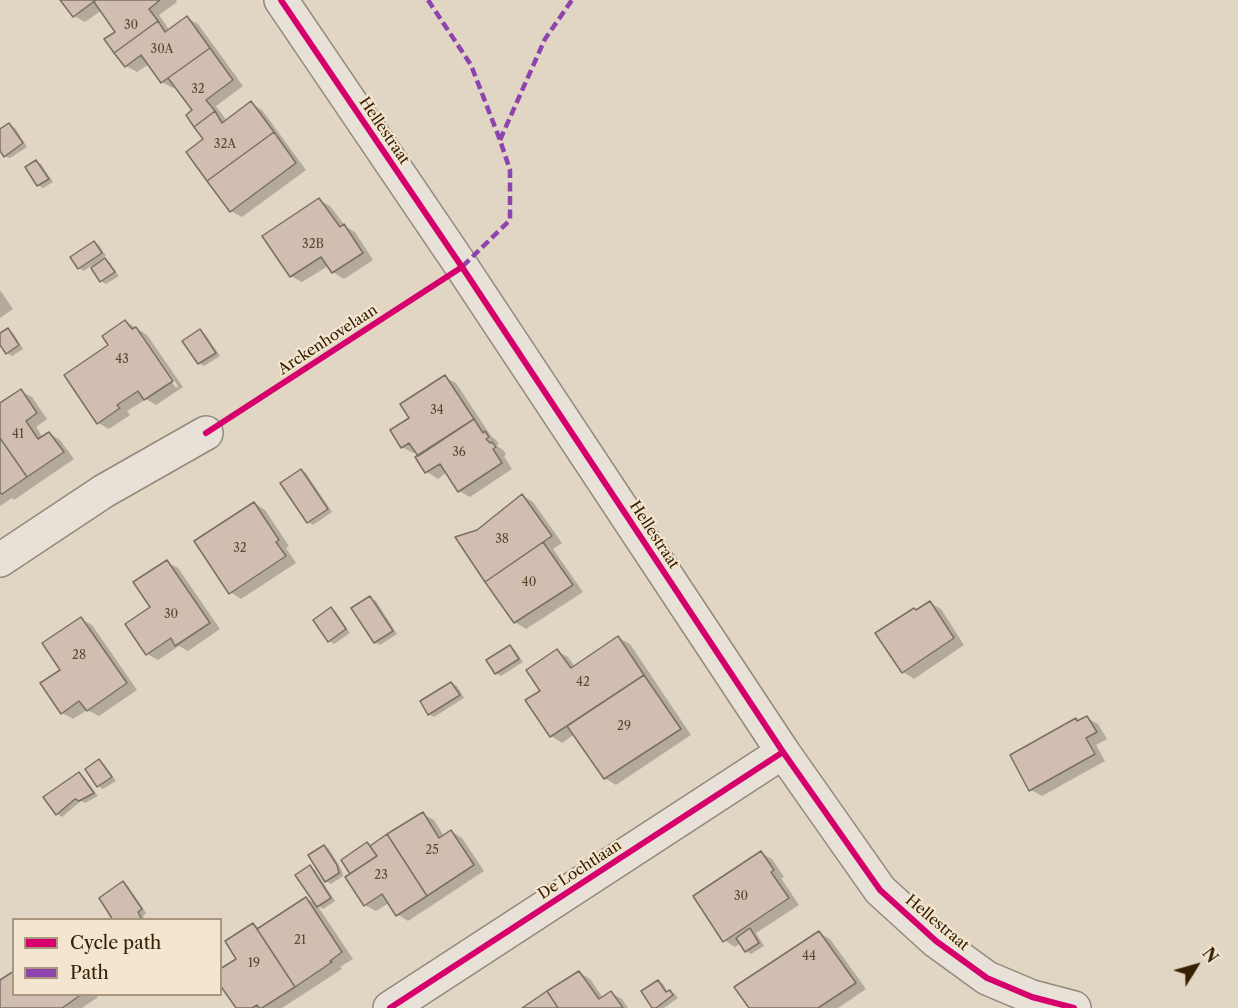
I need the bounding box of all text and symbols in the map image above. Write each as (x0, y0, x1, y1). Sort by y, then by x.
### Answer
house number: 30 (124, 19, 138, 33)
house number: 30A (151, 43, 173, 57)
house number: 32 (191, 83, 205, 97)
street label: Hellestraat (355, 94, 413, 168)
house number: 32A (214, 138, 236, 152)
house number: 32B (302, 238, 324, 252)
street label: Arckenhovelaan (275, 301, 381, 379)
house number: 43 (115, 353, 129, 367)
house number: 34 (430, 404, 444, 418)
house number: 41 (12, 428, 24, 442)
house number: 36 (452, 446, 466, 460)
street label: Hellestraat (625, 498, 683, 572)
house number: 38 (495, 533, 509, 547)
house number: 32 (233, 542, 247, 556)
house number: 40 (522, 576, 536, 590)
house number: 30 (164, 608, 178, 622)
house number: 28 (72, 649, 86, 663)
house number: 42 (576, 676, 590, 690)
house number: 29 (617, 720, 631, 734)
street label: De Lochtlaan (535, 836, 625, 904)
house number: 25 (425, 844, 439, 858)
house number: 23 (374, 869, 388, 883)
house number: 30 (734, 890, 748, 904)
street label: Hellestraat (902, 891, 972, 955)
legend (12, 918, 222, 996)
text: Cycle path (70, 932, 161, 954)
house number: 21 (294, 934, 306, 948)
north arrow (1166, 936, 1226, 996)
text: N (1198, 944, 1223, 967)
house number: 44 (802, 950, 816, 964)
house number: 19 (248, 957, 260, 971)
text: Path (70, 962, 109, 984)

